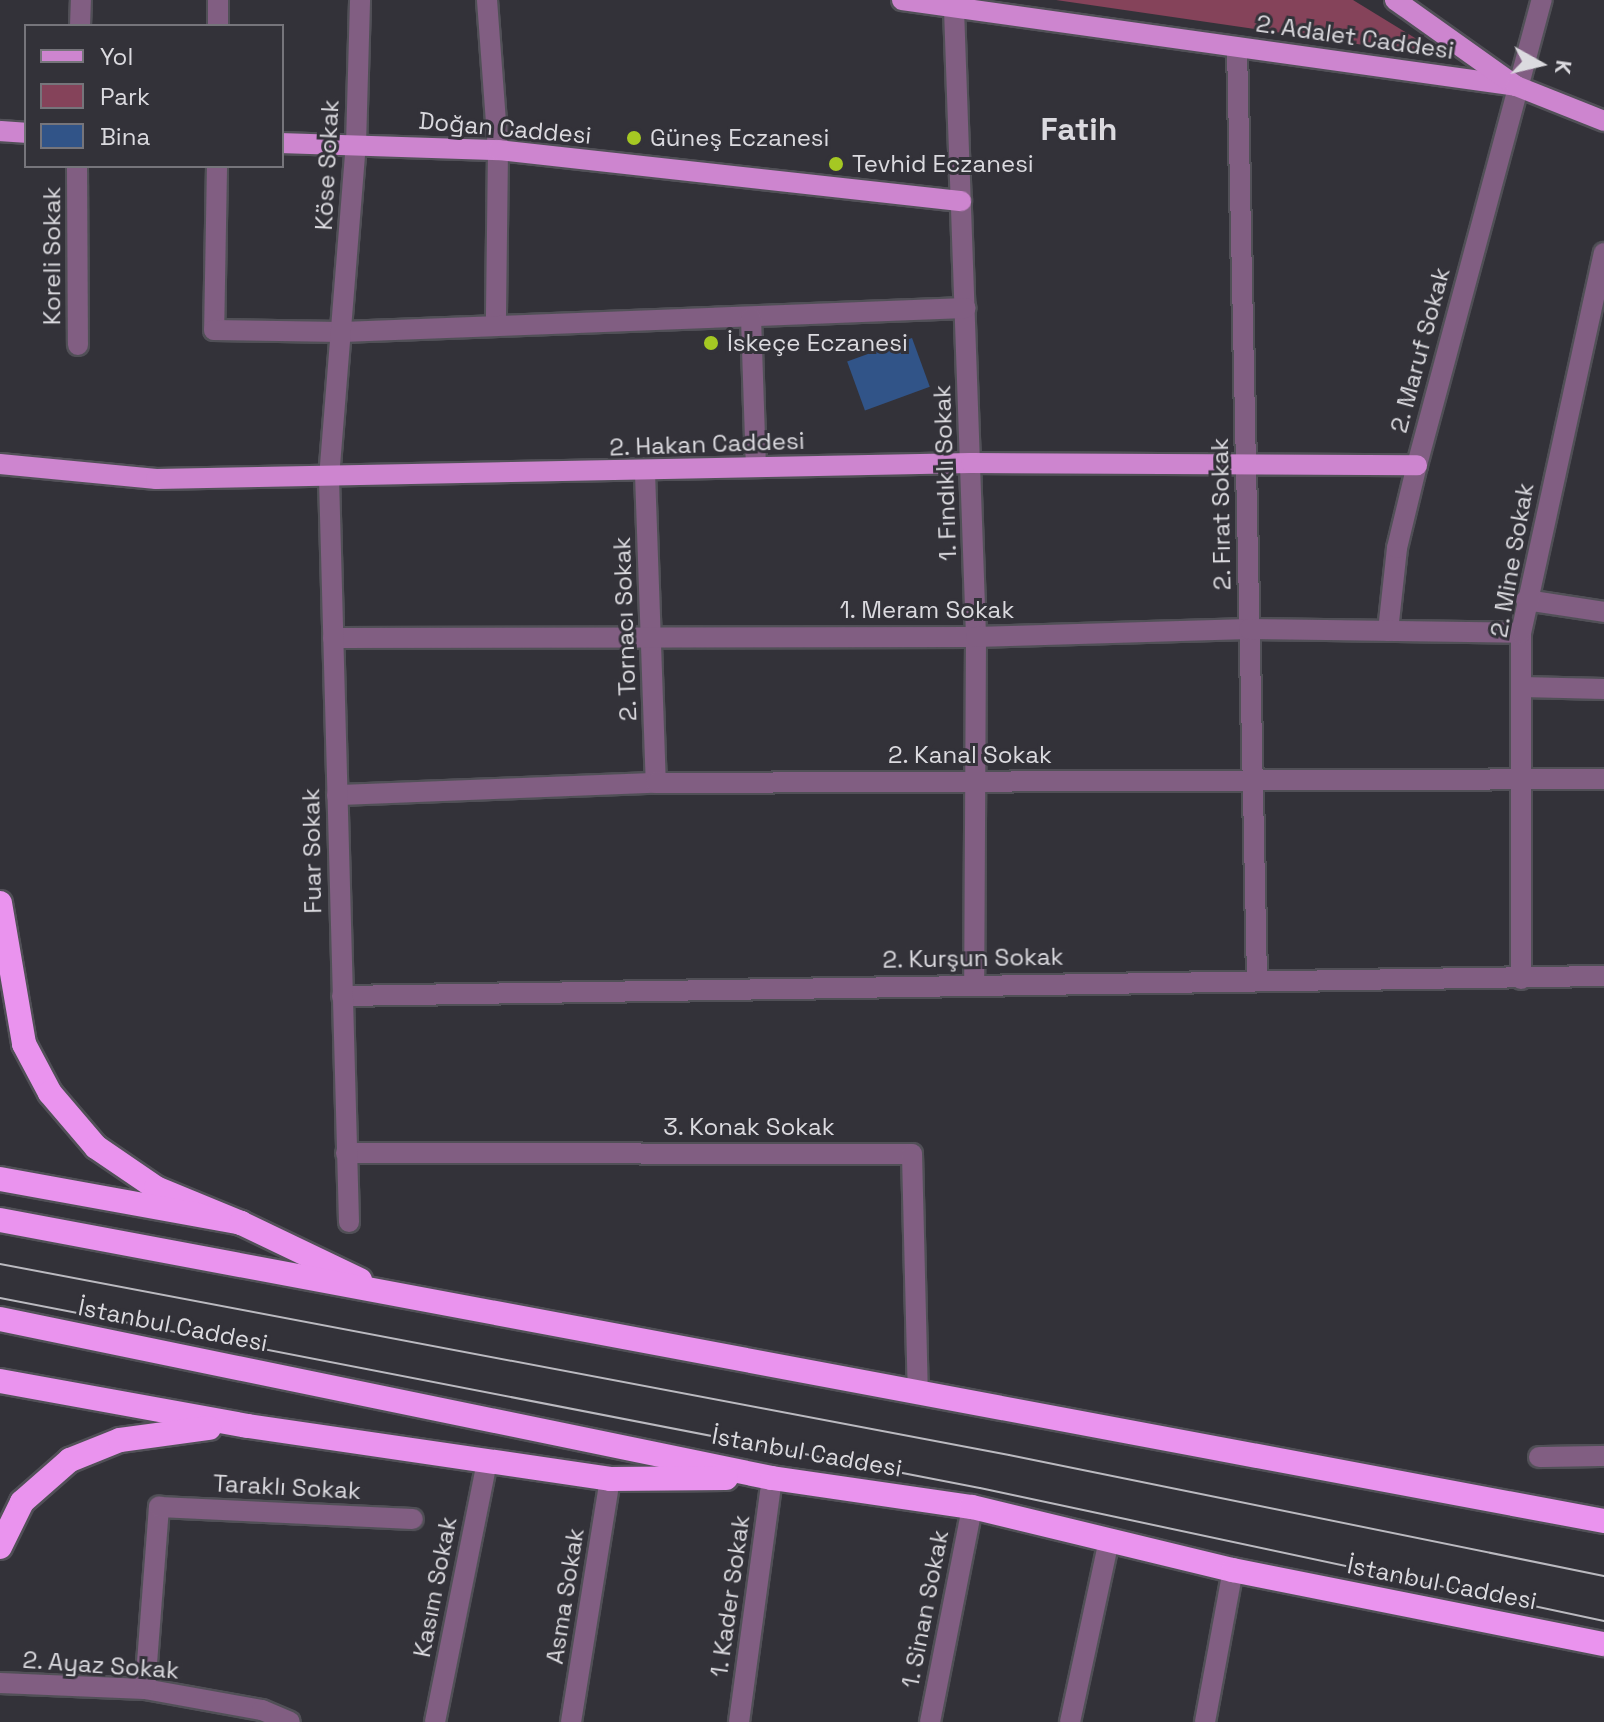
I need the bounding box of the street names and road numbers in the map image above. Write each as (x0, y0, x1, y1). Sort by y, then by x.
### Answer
street label: 2. Adalet Caddesi (1254, 9, 1456, 65)
street label: Köse Sokak (309, 99, 345, 231)
street label: Doğan Caddesi (417, 106, 593, 150)
street label: Koreli Sokak (38, 187, 66, 325)
street label: 2. Maruf Sokak (1384, 264, 1456, 436)
street label: 1. Fındıklı Sokak (928, 384, 962, 562)
street label: 2. Hakan Caddesi (609, 426, 805, 462)
street label: 2. Fırat Sokak (1205, 437, 1237, 591)
street label: 2. Mine Sokak (1484, 480, 1540, 640)
street label: 2. Tornacı Sokak (607, 536, 643, 722)
street label: 1. Meram Sokak (839, 596, 1015, 624)
street label: 2. Kanal Sokak (888, 741, 1052, 769)
street label: Fuar Sokak (297, 788, 327, 914)
street label: 2. Kurşun Sokak (882, 942, 1064, 974)
street label: 3. Konak Sokak (663, 1113, 835, 1141)
street label: İstanbul Caddesi (76, 1293, 270, 1357)
street label: İstanbul Caddesi (710, 1421, 904, 1483)
street label: Taraklı Sokak (212, 1469, 362, 1505)
street label: 1. Kader Sokak (704, 1513, 756, 1679)
street label: Kasım Sokak (407, 1514, 463, 1660)
street label: Asma Sokak (540, 1526, 590, 1666)
street label: 1. Sinan Sokak (895, 1527, 955, 1691)
street label: İstanbul Caddesi (1345, 1551, 1539, 1615)
street label: 2. Ayaz Sokak (21, 1645, 181, 1685)

